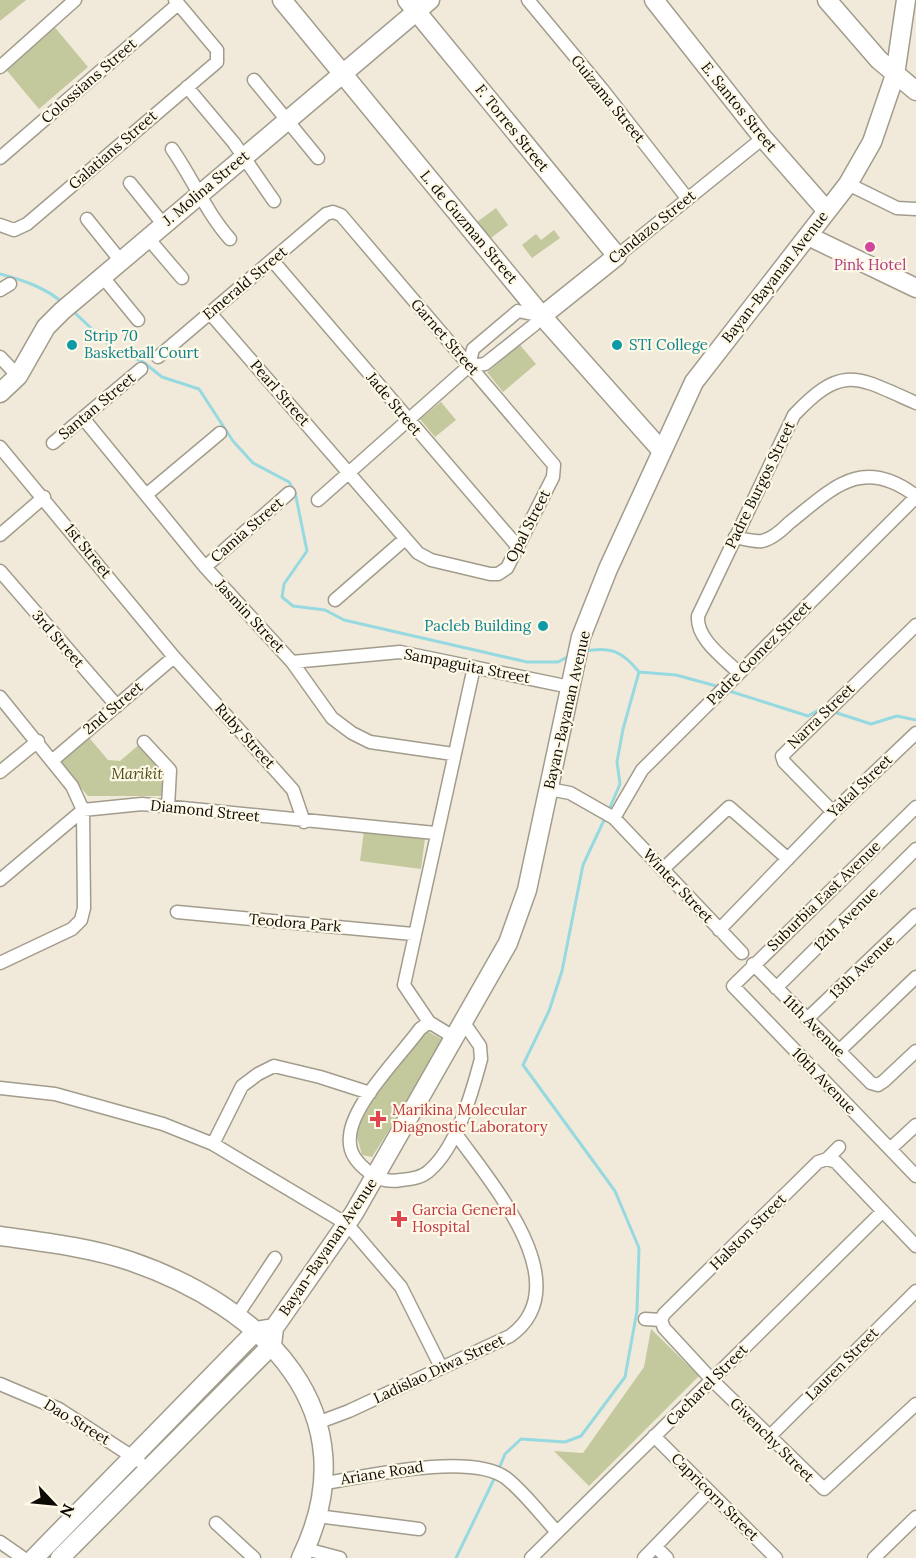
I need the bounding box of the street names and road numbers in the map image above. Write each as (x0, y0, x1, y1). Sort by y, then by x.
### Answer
street label: Colossians Street (37, 34, 141, 127)
street label: Guizama Street (567, 51, 650, 147)
street label: E. Santos Street (697, 58, 782, 156)
street label: F. Torres Street (471, 80, 554, 175)
street label: Galatians Street (64, 106, 161, 193)
street label: J. Molina Street (158, 146, 253, 230)
street label: L. de Guzman Street (416, 166, 522, 287)
street label: Candazo Street (604, 185, 699, 268)
street label: Bayan-Bayanan Avenue (717, 207, 832, 346)
street label: Emerald Street (199, 242, 291, 323)
street label: Garnet Street (407, 295, 484, 379)
street label: Pearl Street (246, 356, 314, 430)
street label: Jade Street (362, 367, 426, 439)
street label: Santan Street (54, 368, 139, 443)
street label: Padre Burgos Street (721, 418, 799, 551)
street label: Opal Street (501, 486, 554, 565)
street label: Camia Street (206, 493, 287, 566)
street label: 1st Street (61, 520, 116, 582)
street label: Jasmin Street (211, 574, 289, 656)
street label: Padre Gomez Street (702, 596, 815, 709)
street label: 3rd Street (28, 606, 89, 672)
street label: Bayan-Bayanan Avenue (539, 629, 594, 791)
street label: Sampaguita Street (402, 644, 532, 687)
street label: 2nd Street (79, 677, 147, 738)
street label: Narra Street (783, 679, 858, 752)
street label: Ruby Street (211, 699, 280, 772)
street label: Yakal Street (823, 750, 896, 822)
street label: Diamond Street (149, 795, 261, 826)
street label: Suburbia East Avenue (763, 836, 884, 955)
street label: Winter Street (639, 845, 718, 927)
street label: 12th Avenue (810, 883, 882, 955)
street label: Teodora Park (248, 909, 342, 936)
street label: 13th Avenue (825, 931, 898, 1002)
street label: 11th Avenue (779, 990, 850, 1061)
street label: 10th Avenue (788, 1044, 861, 1118)
street label: Bayan-Bayanan Avenue (274, 1174, 381, 1319)
street label: Halston Street (705, 1189, 790, 1274)
street label: Lauren Street (801, 1323, 882, 1404)
street label: Ladislao Diwa Street (370, 1330, 508, 1407)
street label: Cacharel Street (662, 1340, 752, 1430)
street label: Givenchy Street (726, 1393, 819, 1486)
street label: Dao Street (41, 1394, 114, 1449)
street label: Capricorn Street (667, 1449, 763, 1545)
street label: Ariane Road (338, 1457, 425, 1489)

